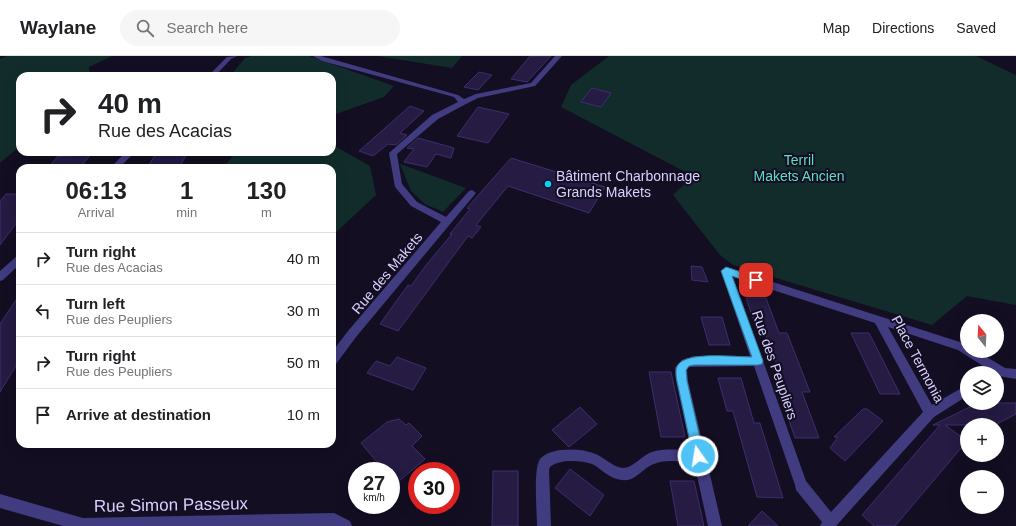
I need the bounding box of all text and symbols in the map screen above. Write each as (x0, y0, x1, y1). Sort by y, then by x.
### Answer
search box (120, 10, 400, 46)
text: Waylane (20, 17, 96, 38)
icon: search (134, 17, 156, 39)
text: Search here (166, 19, 248, 36)
text: Map (823, 20, 850, 36)
text: Directions (872, 20, 934, 36)
text: Saved (956, 20, 996, 36)
icon: right (32, 88, 84, 140)
text: 40 m (98, 88, 162, 119)
text: Rue des Acacias (98, 121, 232, 141)
park label: Terril Makets Ancien (753, 152, 845, 184)
place label: Bâtiment Charbonnage Grands Makets (556, 168, 700, 200)
text: 06:13 (65, 177, 127, 204)
text: 1 (180, 177, 193, 204)
text: 130 (247, 177, 287, 204)
marker: Bâtiment Charbonnage Grands Makets (543, 179, 553, 189)
text: Arrival (78, 205, 115, 220)
text: min (176, 205, 197, 220)
text: m (261, 205, 272, 220)
street label: Rue des Makets (348, 229, 426, 317)
text: Turn right (66, 243, 136, 260)
icon: right (32, 248, 54, 270)
text: 40 m (287, 250, 320, 267)
text: Rue des Acacias (66, 260, 163, 275)
pin (739, 263, 773, 297)
icon: arrive (745, 269, 767, 291)
text: Turn left (66, 295, 125, 312)
icon: left (32, 300, 54, 322)
text: 30 m (287, 302, 320, 319)
street label: Rue des Peupliers (749, 308, 801, 422)
text: Rue des Peupliers (66, 312, 172, 327)
street label: Place Termonia (888, 313, 948, 405)
north arrow (960, 314, 1004, 358)
map controls (960, 314, 1004, 514)
text: Turn right (66, 347, 136, 364)
icon: right (32, 352, 54, 374)
text: 50 m (287, 354, 320, 371)
text: Rue des Peupliers (66, 364, 172, 379)
button: layers (960, 366, 1004, 410)
icon: arrive (32, 404, 54, 426)
text: Arrive at destination (66, 406, 211, 423)
text: 10 m (287, 406, 320, 423)
button: + (960, 418, 1004, 462)
position arrow (677, 435, 719, 477)
speed limit sign: 30 (408, 462, 460, 514)
button: − (960, 470, 1004, 514)
text: 27 (363, 472, 385, 494)
text: km/h (363, 492, 385, 503)
street label: Rue Simon Passeux (94, 494, 249, 516)

